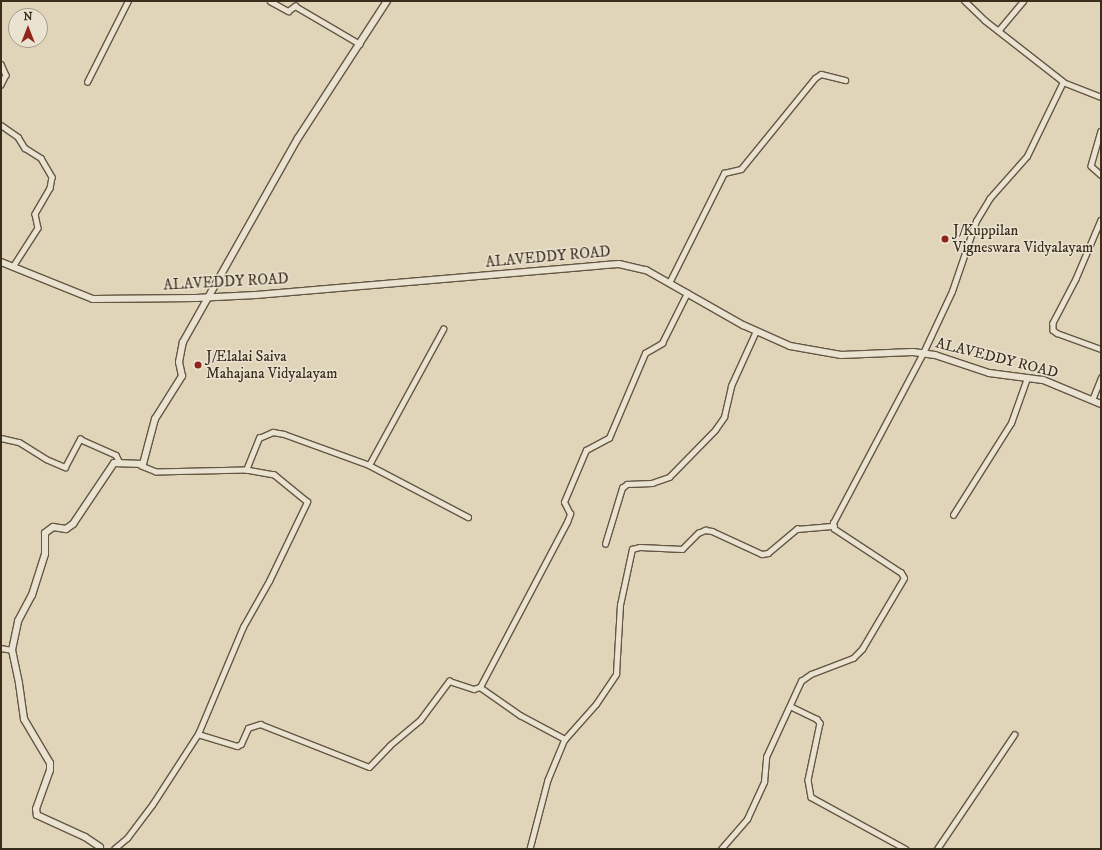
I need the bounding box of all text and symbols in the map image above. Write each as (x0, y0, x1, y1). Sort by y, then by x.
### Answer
north arrow (8, 8, 48, 48)
text: N (23, 10, 33, 24)
place label: J/Kuppilan Vigneswara Vidyalayam (953, 221, 1093, 256)
marker: J/Kuppilan Vigneswara Vidyalayam (940, 234, 950, 244)
street label: ALAVEDDY ROAD (485, 243, 611, 271)
street label: ALAVEDDY ROAD (163, 270, 289, 294)
street label: ALAVEDDY ROAD (934, 334, 1060, 382)
place label: J/Elalai Saiva Mahajana Vidyalayam (206, 347, 337, 382)
marker: J/Elalai Saiva Mahajana Vidyalayam (193, 360, 203, 370)

